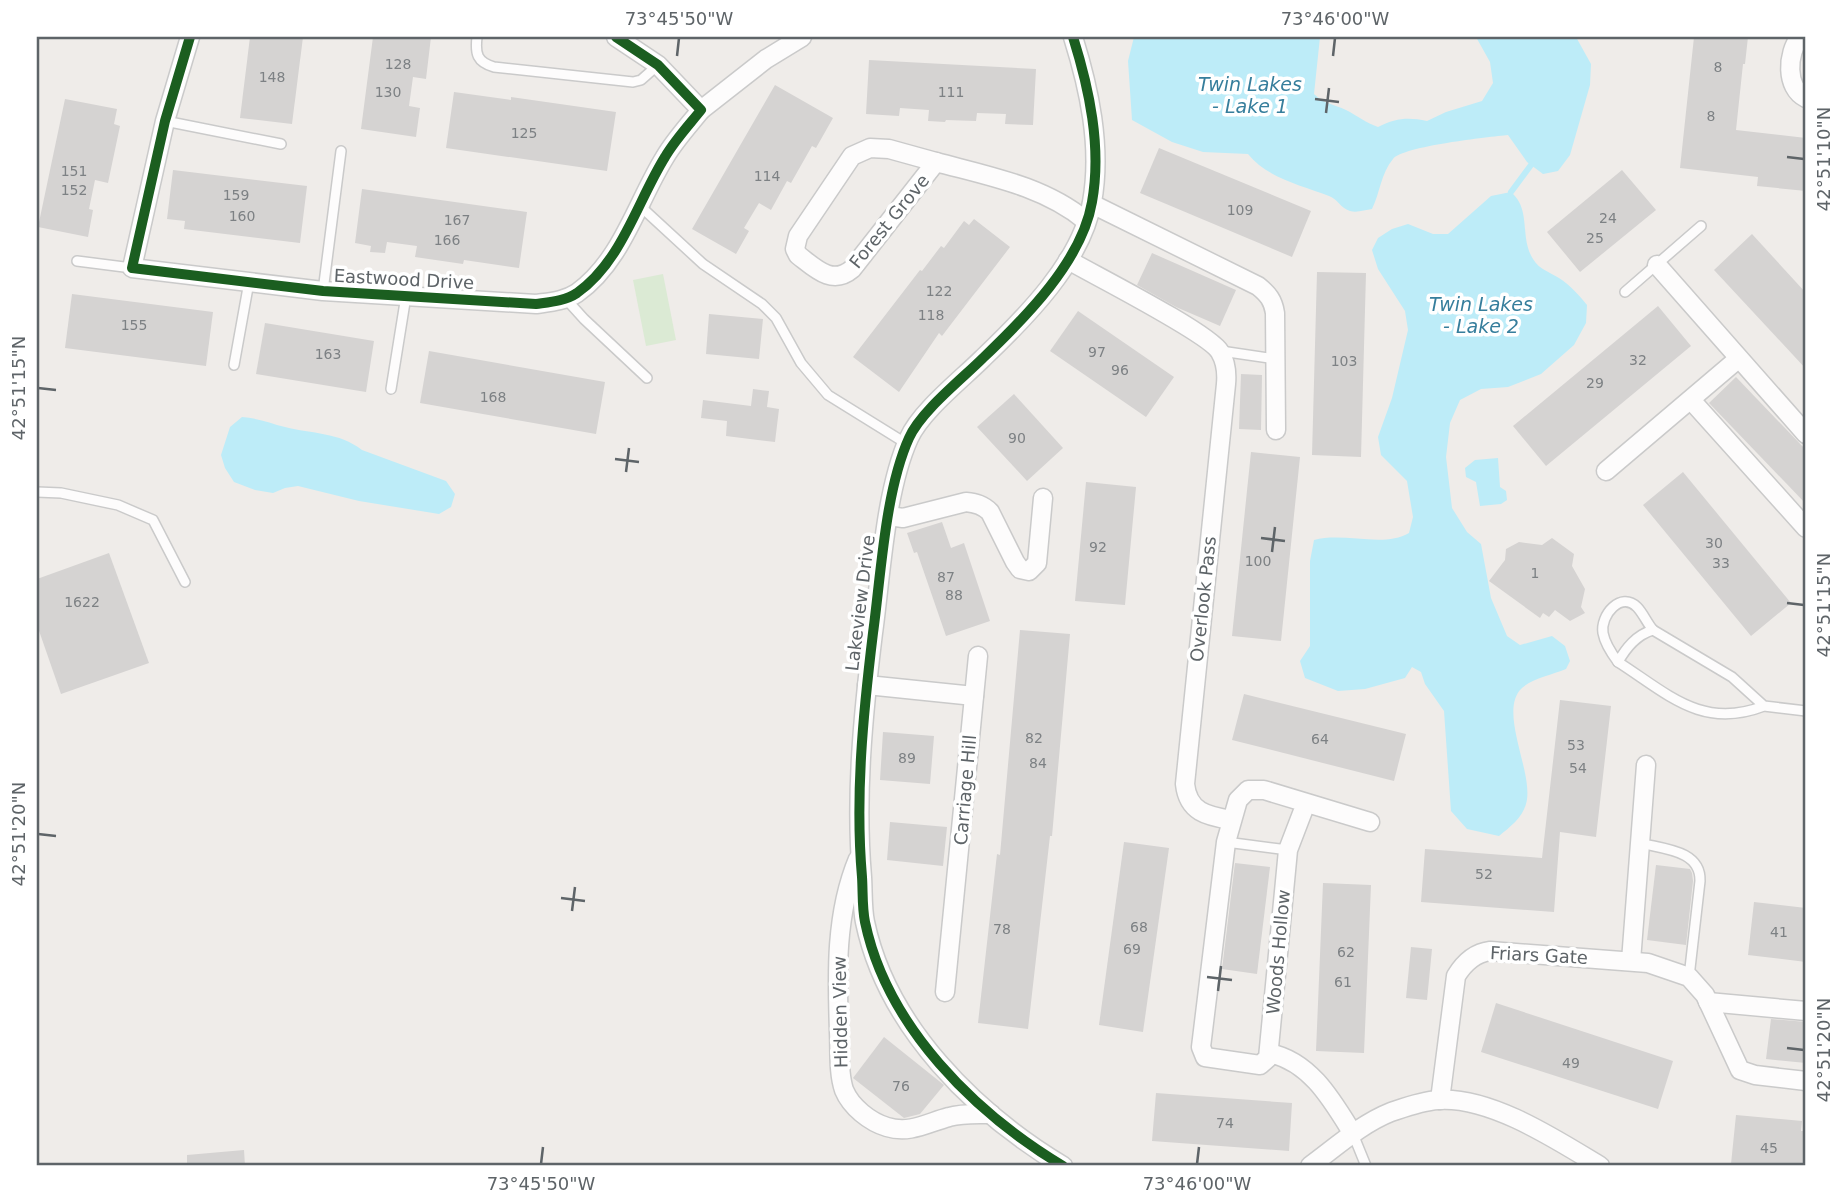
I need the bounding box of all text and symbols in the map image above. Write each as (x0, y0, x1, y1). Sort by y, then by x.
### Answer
text: 73°45'50"W (625, 8, 734, 29)
text: 73°46'00"W (1281, 8, 1390, 29)
house number: 128 (385, 56, 411, 72)
house number: 8 (1714, 59, 1722, 75)
house number: 148 (259, 69, 285, 85)
water label: Twin Lakes - Lake 1 (1198, 73, 1302, 117)
house number: 130 (375, 84, 401, 100)
house number: 111 (938, 84, 964, 100)
text: 42°51'10"N (1813, 107, 1834, 211)
house number: 8 (1707, 108, 1715, 124)
house number: 125 (511, 125, 537, 141)
house number: 151 (61, 163, 87, 179)
house number: 114 (754, 168, 780, 184)
street label: Forest Grove (845, 170, 933, 272)
house number: 152 (61, 182, 87, 198)
house number: 159 (223, 187, 249, 203)
house number: 109 (1227, 202, 1253, 218)
house number: 160 (229, 208, 255, 224)
house number: 24 (1599, 210, 1617, 226)
house number: 167 (444, 212, 470, 228)
house number: 25 (1586, 230, 1604, 246)
house number: 166 (434, 232, 460, 248)
street label: Eastwood Drive (333, 265, 475, 293)
house number: 122 (926, 283, 952, 299)
water label: Twin Lakes - Lake 2 (1429, 293, 1533, 337)
house number: 118 (918, 307, 944, 323)
house number: 155 (121, 317, 147, 333)
text: 42°51'15"N (8, 336, 29, 440)
house number: 97 (1088, 344, 1106, 360)
house number: 163 (315, 346, 341, 362)
house number: 32 (1629, 352, 1647, 368)
house number: 103 (1331, 353, 1357, 369)
house number: 96 (1111, 362, 1129, 378)
house number: 29 (1586, 375, 1604, 391)
house number: 168 (480, 389, 506, 405)
house number: 90 (1008, 430, 1026, 446)
street label: Lakeview Drive (841, 534, 879, 672)
street label: Overlook Pass (1186, 535, 1220, 663)
house number: 30 (1705, 535, 1723, 551)
house number: 92 (1089, 539, 1107, 555)
house number: 100 (1245, 553, 1271, 569)
text: 42°51'15"N (1813, 553, 1834, 657)
house number: 33 (1712, 555, 1730, 571)
house number: 1 (1531, 565, 1539, 581)
house number: 87 (937, 569, 955, 585)
house number: 88 (945, 587, 963, 603)
house number: 1622 (64, 594, 100, 610)
house number: 82 (1025, 730, 1043, 746)
house number: 64 (1311, 731, 1329, 747)
street label: Carriage Hill (950, 734, 980, 846)
house number: 53 (1567, 737, 1585, 753)
house number: 89 (898, 750, 916, 766)
house number: 84 (1029, 755, 1047, 771)
house number: 54 (1569, 760, 1587, 776)
text: 42°51'20"N (8, 782, 29, 886)
house number: 52 (1475, 866, 1493, 882)
street label: Woods Hollow (1262, 889, 1294, 1015)
house number: 68 (1130, 919, 1148, 935)
house number: 78 (993, 921, 1011, 937)
house number: 41 (1770, 924, 1788, 940)
house number: 69 (1123, 941, 1141, 957)
street label: Friars Gate (1489, 942, 1589, 968)
house number: 62 (1337, 944, 1355, 960)
street label: Hidden View (829, 956, 851, 1068)
house number: 61 (1334, 974, 1352, 990)
text: 42°51'20"N (1813, 998, 1834, 1102)
house number: 49 (1562, 1055, 1580, 1071)
house number: 76 (892, 1078, 910, 1094)
house number: 74 (1216, 1115, 1234, 1131)
house number: 45 (1760, 1140, 1778, 1156)
text: 73°45'50"W (487, 1173, 596, 1194)
text: 73°46'00"W (1143, 1173, 1252, 1194)

